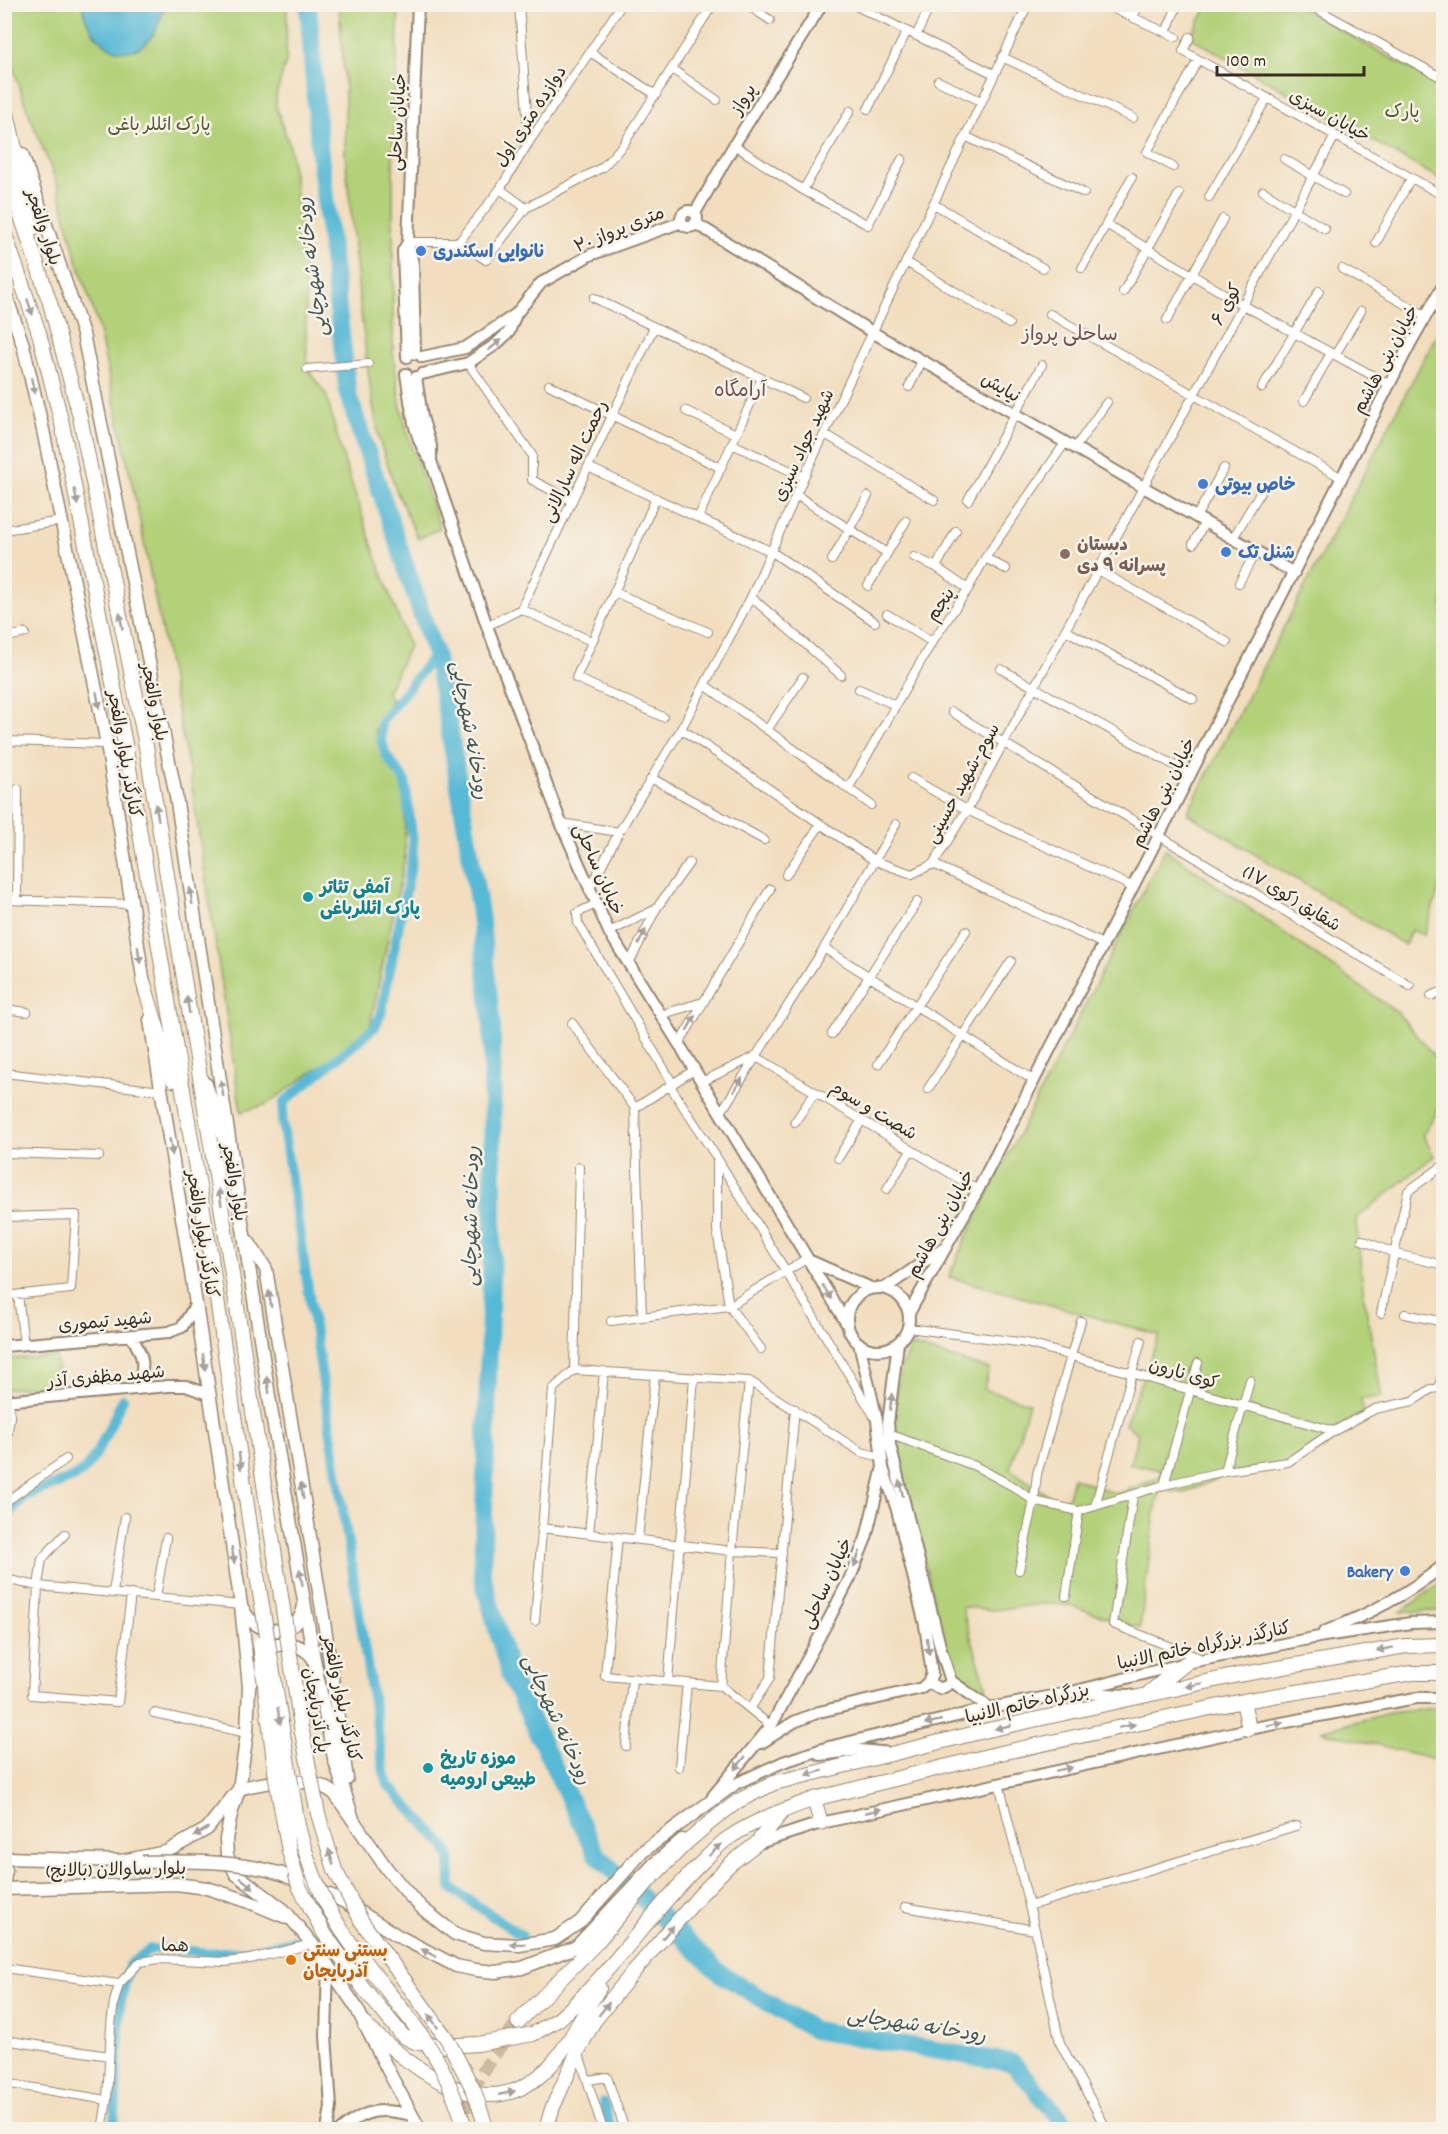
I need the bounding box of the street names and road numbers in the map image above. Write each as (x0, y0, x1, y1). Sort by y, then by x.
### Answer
street label: دوازده متری اول (490, 62, 574, 173)
street label: خیابان ساحلی (384, 73, 415, 172)
street label: پرواز (725, 80, 764, 122)
street label: خیابان سبزی (1284, 85, 1374, 150)
street label: بلوار والفجر (17, 184, 66, 269)
street label: ۲۰ متری پرواز (571, 202, 669, 261)
street label: کوی ۶ (1207, 279, 1250, 331)
street label: خیابان بنی هاشم (1348, 301, 1426, 419)
street label: نیایش (976, 368, 1024, 410)
street label: شهید جواد سبزی (768, 386, 842, 506)
street label: رحمت اله سارالانی (537, 397, 616, 527)
street label: پنجم (922, 583, 963, 627)
street label: بلوار والفجر (132, 659, 172, 744)
street label: کنارگذر بلوار والفجر (99, 687, 146, 820)
street label: سوم-شهید حسینی (921, 720, 1008, 849)
street label: خیابان بنی هاشم (1127, 734, 1204, 852)
street label: خیابان ساحلی (565, 820, 628, 920)
street label: شقایق (کوی ۱۷) (1237, 861, 1344, 939)
street label: شصت و سوم (824, 1076, 921, 1148)
street label: بلوار والفجر (213, 1139, 252, 1224)
street label: خیابان بنی هاشم (902, 1166, 982, 1283)
street label: کنارگذر بلوار والفجر (178, 1167, 223, 1300)
street label: شهید تیموری (57, 1307, 153, 1340)
street label: کوی نارون (1145, 1354, 1221, 1397)
street label: شهید مظفری آذر (44, 1361, 166, 1396)
street label: خیابان ساحلی (796, 1534, 860, 1634)
street label: کنارگذر بزرگراه خاتم الانبیا (1115, 1617, 1294, 1678)
street label: کنارگذر بلوار والفجر (313, 1631, 365, 1765)
street label: پل آذربایجان (295, 1666, 334, 1755)
street label: بزرگراه خاتم الانبیا (963, 1679, 1092, 1732)
street label: بلوار ساوالان (بالانج) (46, 1858, 186, 1885)
street label: هما (160, 1935, 189, 1960)

